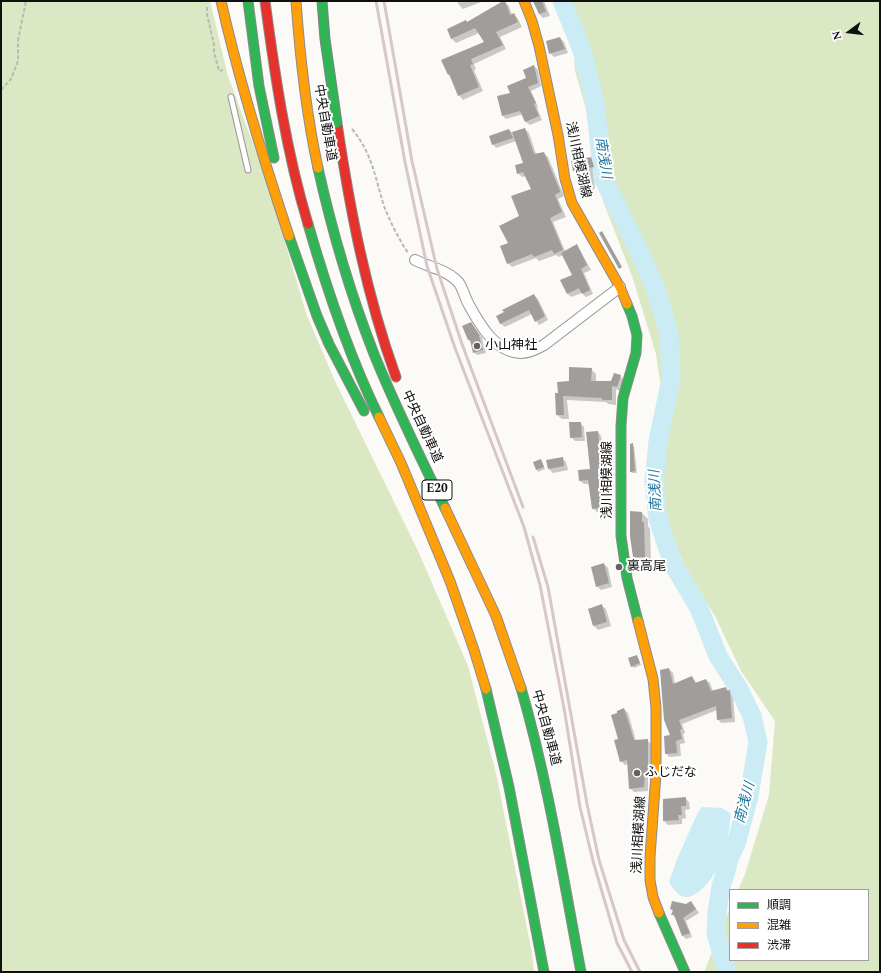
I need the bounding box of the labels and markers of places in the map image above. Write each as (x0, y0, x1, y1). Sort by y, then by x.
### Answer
place label: 小山神社 (485, 338, 537, 354)
marker: 小山神社 (472, 341, 482, 351)
place label: 裏高尾 (627, 559, 666, 575)
marker: 裏高尾 (614, 562, 624, 572)
place label: ふじだな (645, 765, 697, 781)
marker: ふじだな (632, 768, 642, 778)

